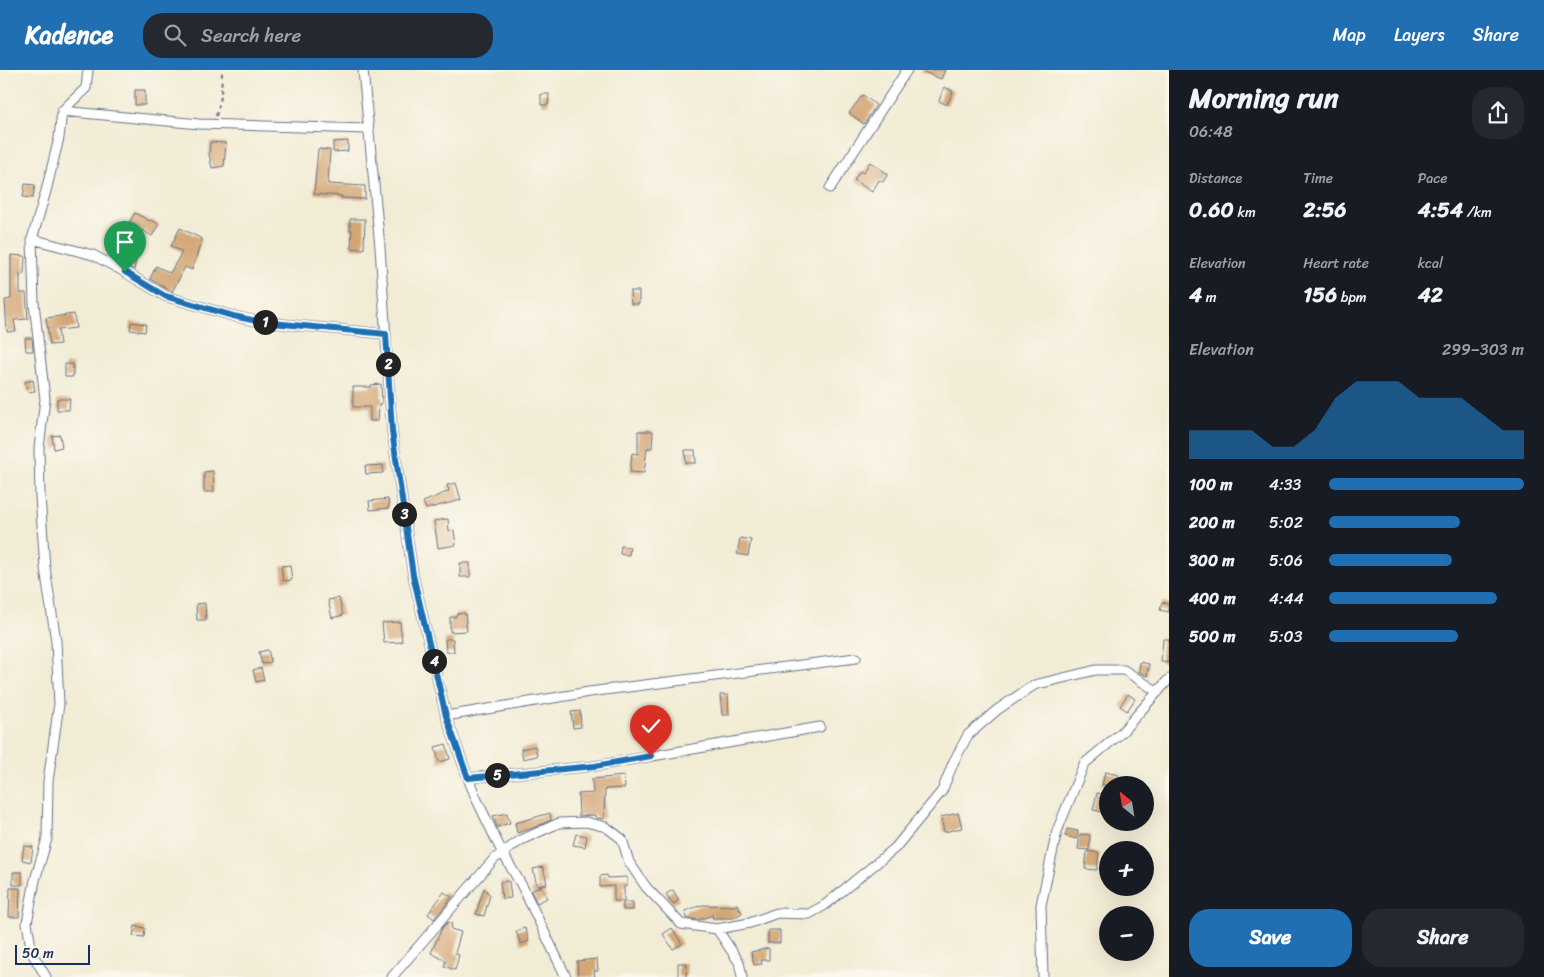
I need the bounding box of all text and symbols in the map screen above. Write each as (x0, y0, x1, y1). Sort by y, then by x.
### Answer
search box (143, 13, 493, 58)
text: Kadence (25, 14, 113, 56)
text: Search here (201, 19, 301, 52)
text: Map (1333, 19, 1366, 51)
text: Layers (1394, 19, 1445, 51)
text: Share (1473, 19, 1519, 51)
icon: search (161, 21, 189, 49)
text: Morning run (1189, 73, 1339, 122)
button: share (1472, 87, 1524, 139)
text: 06:48 (1189, 117, 1233, 146)
text: Distance (1189, 166, 1242, 191)
text: Time (1303, 166, 1333, 191)
text: Pace (1418, 166, 1447, 191)
text: 0.60 (1189, 191, 1234, 229)
text: 2:56 (1303, 191, 1347, 229)
text: 4:54 (1418, 191, 1463, 229)
text: km (1234, 200, 1256, 225)
text: /km (1463, 200, 1492, 225)
pin (104, 221, 146, 272)
icon: arrive (111, 228, 139, 256)
text: Elevation (1189, 251, 1246, 276)
text: Heart rate (1303, 251, 1369, 276)
text: kcal (1418, 251, 1443, 276)
text: 4 (1189, 276, 1202, 314)
text: 156 (1303, 276, 1337, 314)
text: 42 (1418, 276, 1443, 314)
text: m (1202, 285, 1217, 310)
text: bpm (1337, 285, 1367, 310)
pin: 1 (252, 310, 278, 334)
text: 1 (262, 310, 269, 335)
text: Elevation (1189, 335, 1254, 364)
text: 299–303 m (1442, 335, 1524, 364)
pin: 2 (376, 352, 400, 376)
text: 2 (384, 352, 393, 377)
text: 100 m (1189, 470, 1233, 499)
text: 4:33 (1269, 470, 1301, 499)
pin: 3 (392, 502, 416, 526)
text: 3 (401, 502, 408, 527)
text: 200 m (1189, 508, 1235, 537)
text: 5:02 (1269, 508, 1303, 537)
text: 300 m (1189, 546, 1234, 575)
text: 5:06 (1269, 546, 1303, 575)
text: 400 m (1189, 584, 1236, 613)
text: 4:44 (1269, 584, 1304, 613)
text: 500 m (1189, 622, 1235, 651)
text: 5:03 (1269, 622, 1303, 651)
pin: 4 (422, 648, 446, 674)
text: 4 (430, 649, 439, 674)
pin (630, 705, 672, 756)
icon: check (637, 712, 665, 740)
pin: 5 (484, 762, 510, 788)
text: 5 (493, 763, 502, 788)
north arrow (1099, 776, 1154, 831)
map controls (1099, 776, 1154, 961)
button: + (1099, 841, 1154, 896)
button: − (1099, 906, 1154, 961)
button: Save (1189, 909, 1352, 967)
button: Share (1362, 909, 1524, 967)
text: 50 m (22, 941, 54, 966)
scale bar (15, 942, 90, 965)

